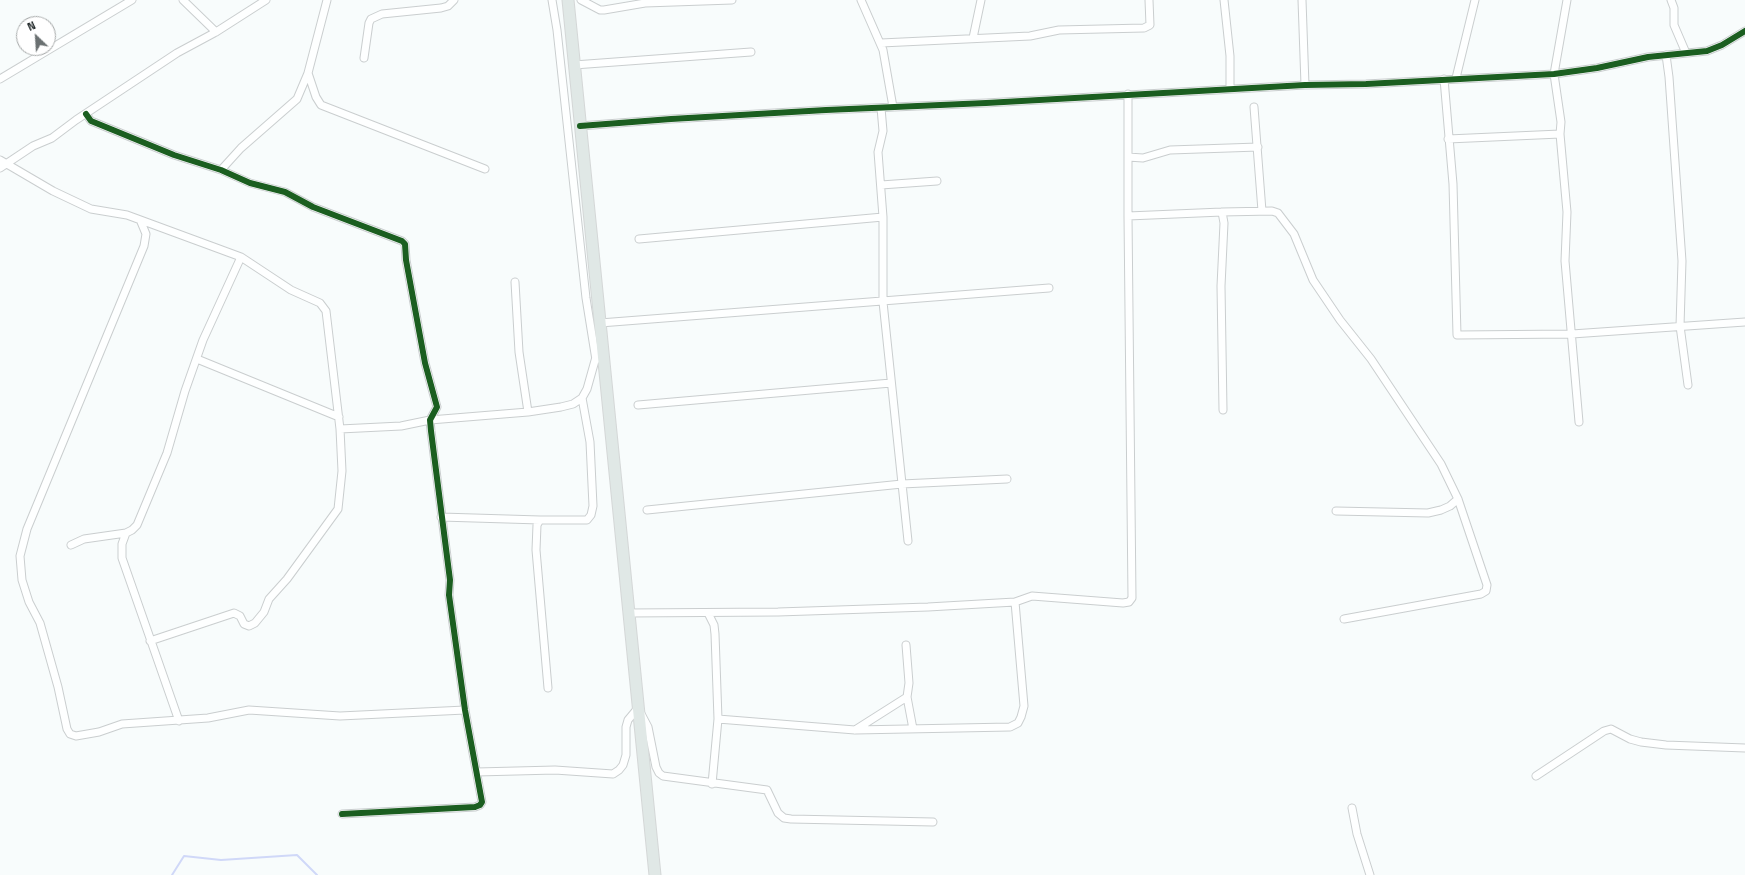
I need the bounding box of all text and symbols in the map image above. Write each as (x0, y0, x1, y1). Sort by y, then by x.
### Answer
north arrow (16, 16, 56, 56)
text: N (25, 17, 38, 35)

